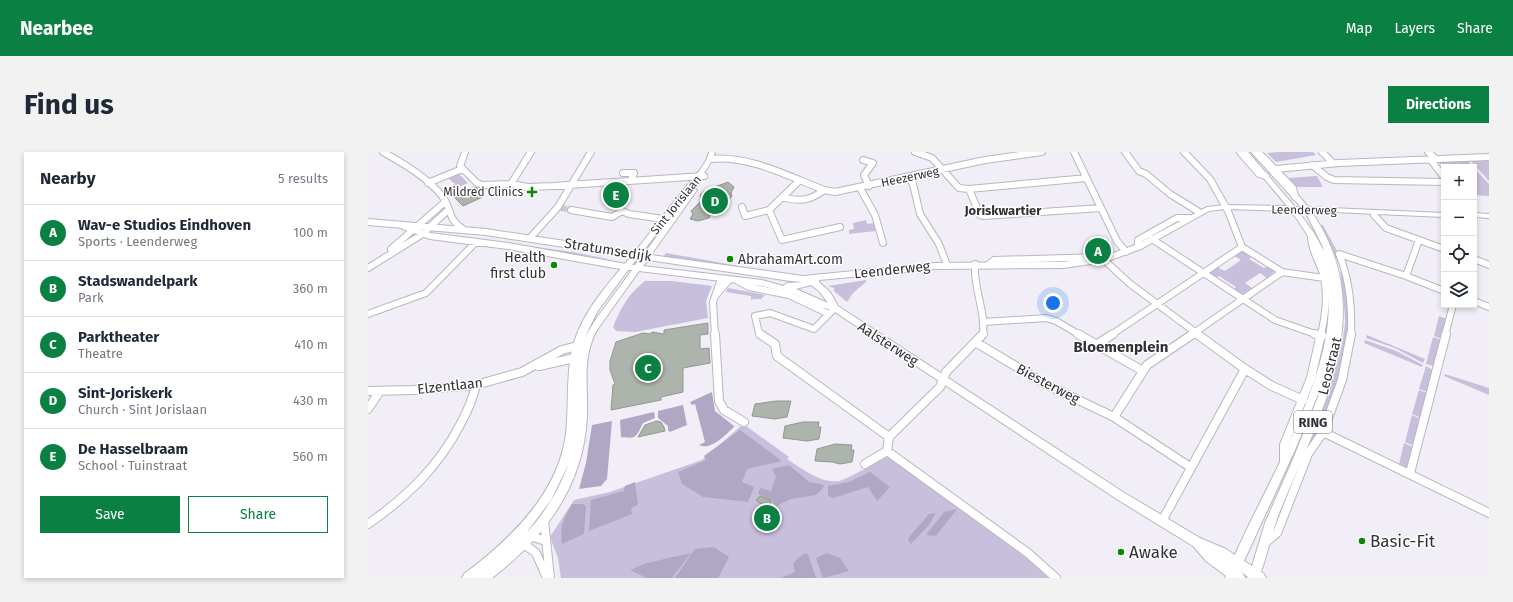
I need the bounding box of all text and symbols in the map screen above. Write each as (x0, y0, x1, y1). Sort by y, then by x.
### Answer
text: Nearbee (20, 17, 93, 40)
text: Map (1346, 20, 1372, 37)
text: Layers (1394, 20, 1435, 37)
text: Share (1457, 20, 1493, 37)
button: Directions (1388, 86, 1489, 123)
text: Find us (24, 88, 114, 121)
street label: Heezerweg (880, 164, 941, 190)
map controls (1441, 164, 1477, 308)
button: + (1441, 164, 1477, 200)
text: Nearby (40, 168, 95, 189)
text: 5 results (278, 171, 328, 186)
street label: Sint Jorislaan (648, 173, 704, 237)
pin: E (603, 180, 629, 210)
place label: Mildred Clinics (443, 185, 523, 199)
marker: Mildred Clinics (526, 186, 538, 198)
pin: D (702, 186, 728, 216)
button: − (1441, 200, 1477, 236)
street label: Leenderweg (1271, 202, 1338, 218)
district label: Joriskwartier (963, 203, 1042, 218)
text: Wav-e Studios Eindhoven (78, 216, 251, 234)
text: A (49, 225, 57, 240)
text: 100 m (293, 225, 328, 240)
text: Sports · Leenderweg (78, 234, 197, 249)
street label: Stratumsedijk (563, 235, 654, 265)
pin: A (1085, 236, 1111, 266)
button: locate (1441, 236, 1477, 272)
place label: Health first club (490, 249, 546, 282)
place label: AbrahamArt.com (738, 251, 843, 268)
marker: AbrahamArt.com (725, 254, 735, 264)
street label: Leenderweg (853, 257, 932, 282)
marker: Health first club (549, 260, 559, 270)
text: Stadswandelpark (78, 272, 197, 290)
button: layers (1441, 272, 1477, 308)
text: B (49, 281, 57, 296)
text: 360 m (293, 281, 328, 296)
text: Park (78, 290, 104, 305)
your location (1043, 293, 1063, 313)
street label: Aalsterweg (854, 318, 922, 370)
text: Parktheater (78, 328, 159, 346)
street label: Leostraat (1315, 334, 1346, 397)
text: C (49, 337, 57, 352)
text: 410 m (294, 337, 328, 352)
district label: Bloemenplein (1074, 338, 1168, 356)
text: Theatre (78, 346, 123, 361)
pin: C (635, 353, 661, 383)
street label: Biesterweg (1013, 360, 1083, 408)
street label: Elzentlaan (416, 374, 484, 398)
text: Sint-Joriskerk (78, 384, 172, 402)
text: D (49, 393, 57, 408)
text: 430 m (293, 393, 328, 408)
text: Church · Sint Jorislaan (78, 402, 207, 417)
road number: RING (1294, 411, 1332, 433)
text: De Hasselbraam (78, 440, 188, 458)
text: E (50, 449, 56, 464)
text: 560 m (293, 449, 328, 464)
text: School · Tuinstraat (78, 458, 187, 473)
button: Save (40, 496, 180, 533)
button: Share (188, 496, 328, 533)
pin: B (754, 503, 780, 533)
place label: Basic-Fit (1370, 531, 1436, 552)
marker: Basic-Fit (1357, 536, 1367, 546)
place label: Awake (1129, 542, 1178, 563)
marker: Awake (1116, 547, 1126, 557)

